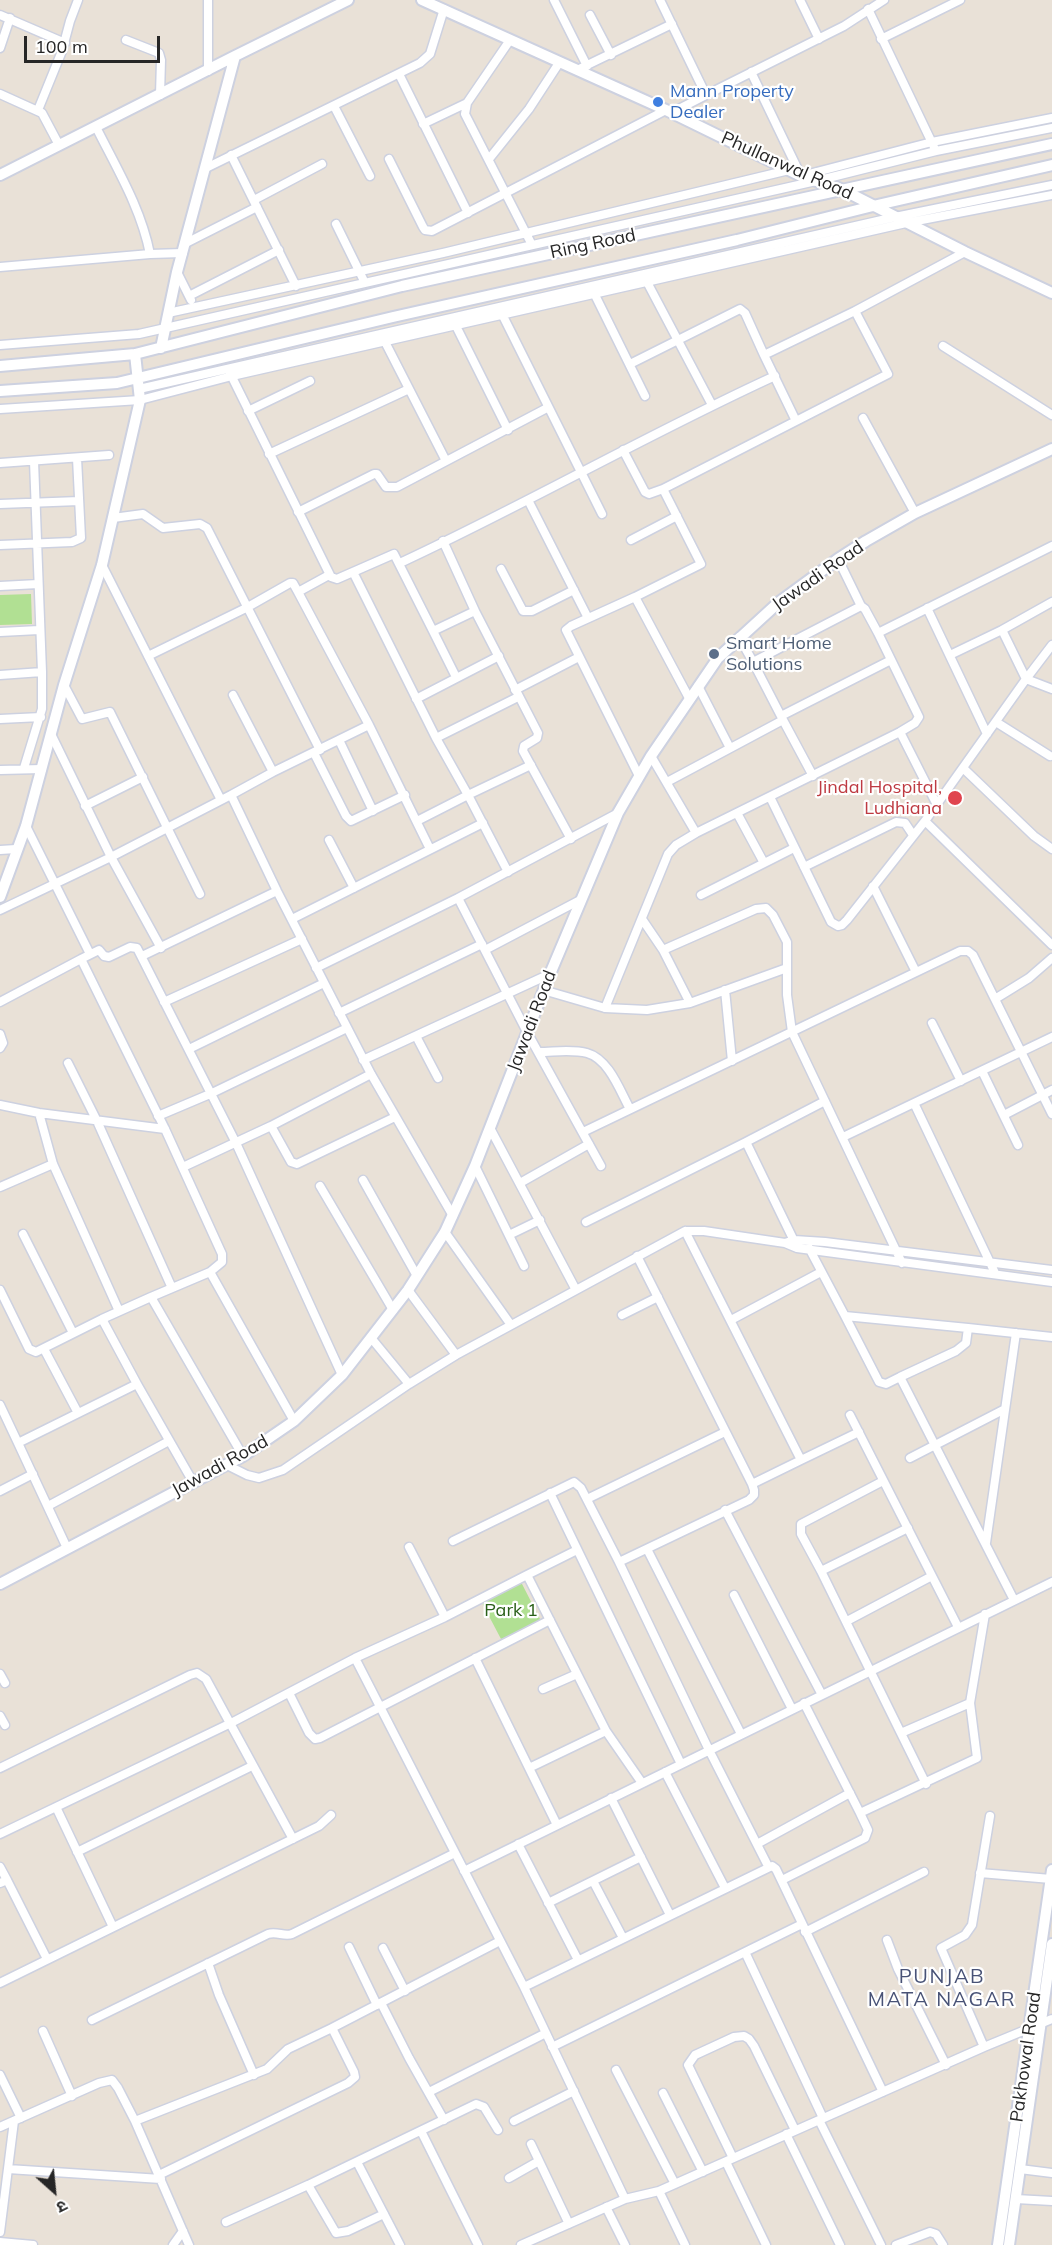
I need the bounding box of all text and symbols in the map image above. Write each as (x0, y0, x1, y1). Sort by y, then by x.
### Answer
scale bar (27, 24, 164, 62)
text: 100 m (35, 35, 88, 58)
place label: Mann Property Dealer (670, 81, 794, 124)
marker: Mann Property Dealer (651, 95, 665, 109)
street label: Phullanwal Road (718, 127, 856, 205)
street label: Ring Road (548, 224, 638, 264)
street label: Jawadi Road (768, 537, 868, 615)
place label: Smart Home Solutions (726, 633, 831, 676)
marker: Smart Home Solutions (707, 647, 721, 661)
place label: Jindal Hospital, Ludhiana (817, 777, 942, 820)
marker: Jindal Hospital, Ludhiana (946, 789, 964, 807)
street label: Jawadi Road (503, 967, 561, 1075)
street label: Jawadi Road (168, 1431, 272, 1501)
park label: Park 1 (484, 1600, 538, 1622)
district label: PUNJAB MATA NAGAR (868, 1965, 1016, 2012)
street label: Pakhowal Road (1006, 1990, 1046, 2124)
north arrow (24, 2161, 84, 2221)
text: उ (53, 2196, 71, 2218)

